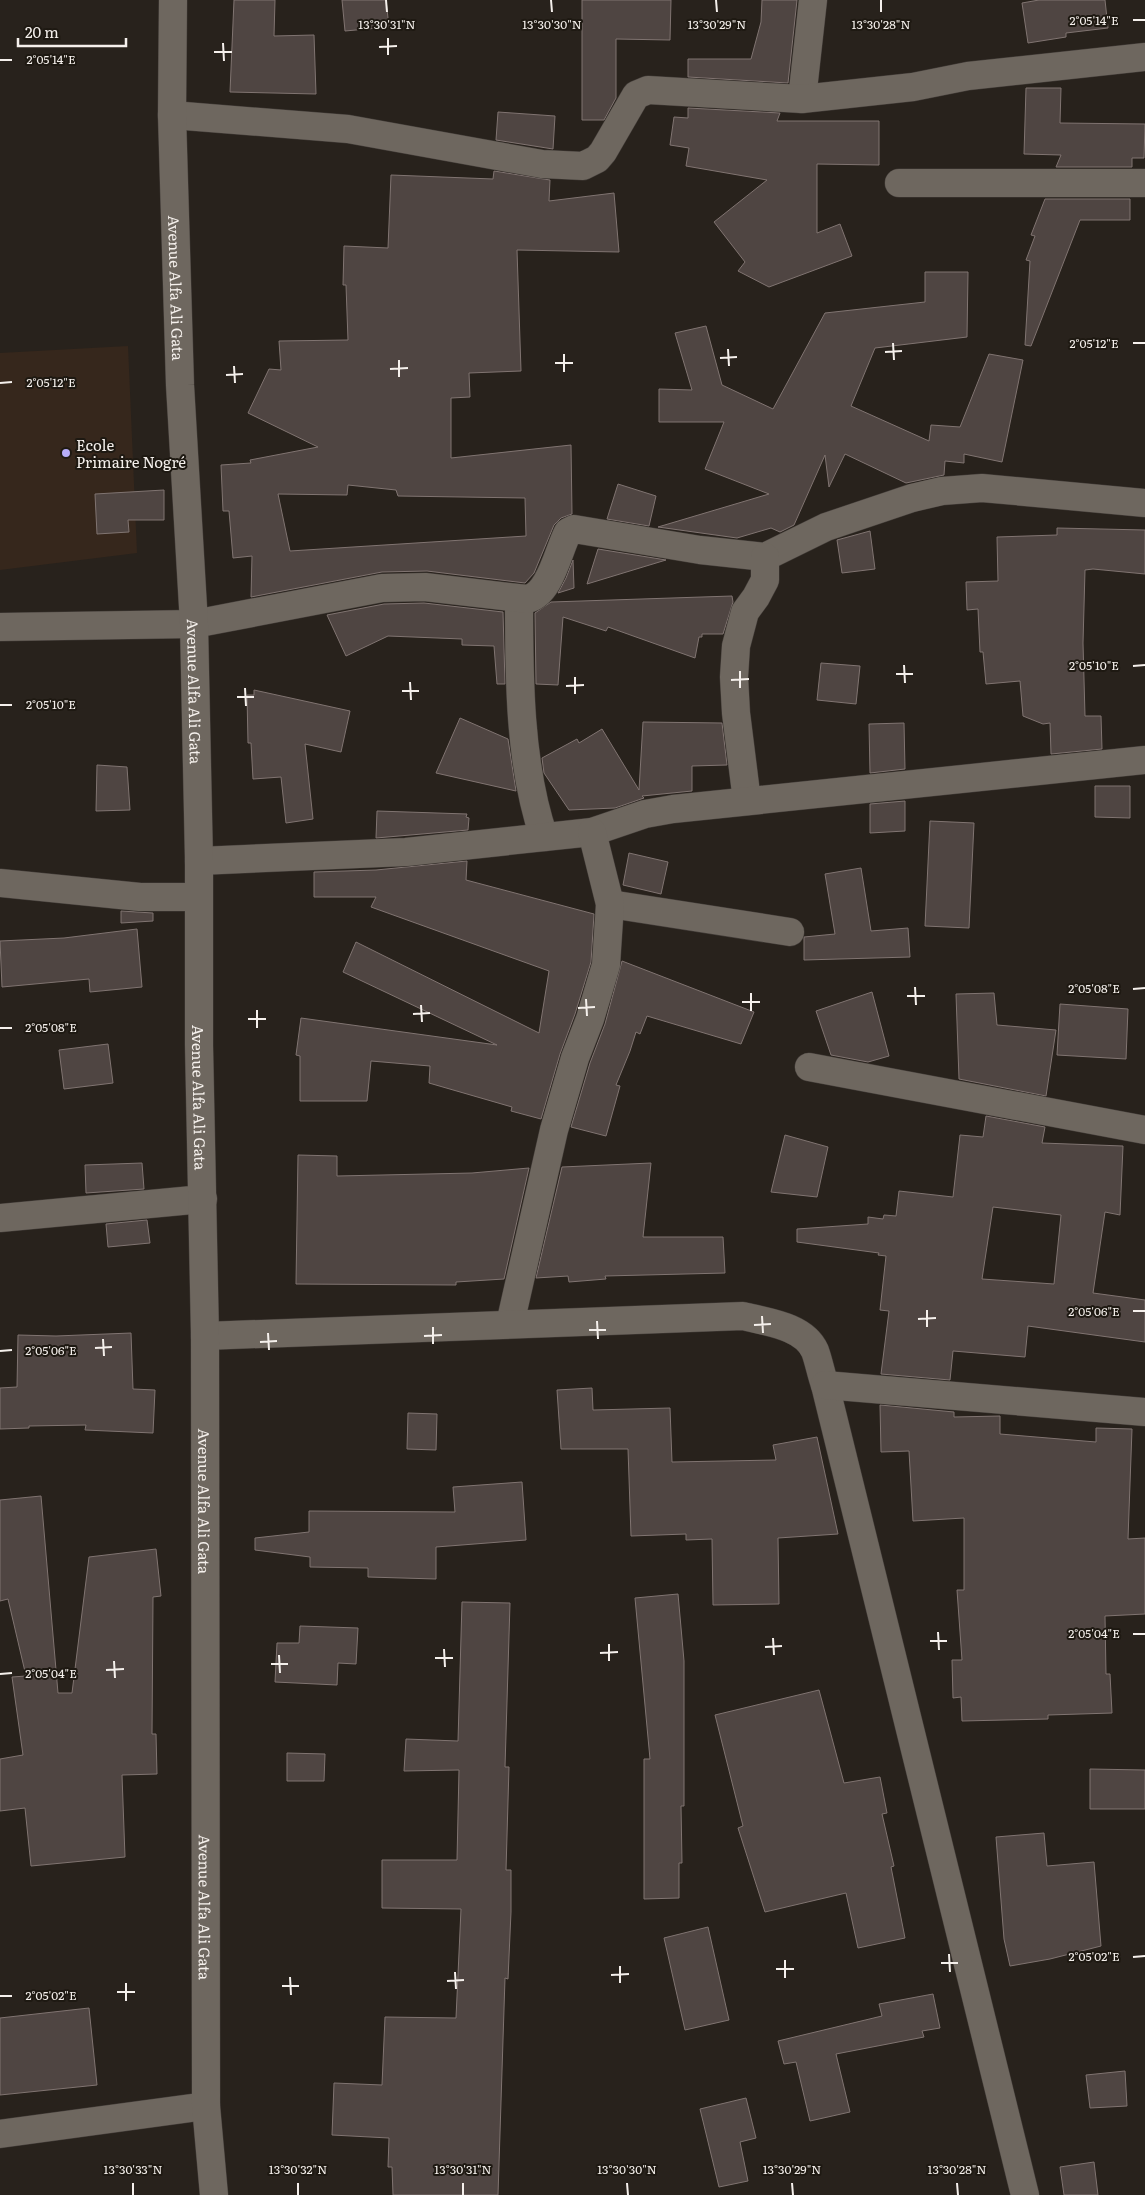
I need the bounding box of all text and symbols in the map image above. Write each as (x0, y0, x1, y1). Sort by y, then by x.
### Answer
text: 2°05'14"E (1069, 11, 1119, 29)
scale bar (18, 15, 125, 47)
text: 13°30'31"N (358, 15, 416, 33)
text: 13°30'30"N (522, 15, 582, 33)
text: 13°30'29"N (688, 15, 746, 33)
text: 13°30'28"N (852, 15, 910, 33)
text: 20 m (25, 20, 59, 43)
text: 2°05'14"E (26, 50, 76, 68)
street label: Avenue Alfa Ali Gata (163, 215, 191, 362)
text: 2°05'12"E (1069, 334, 1119, 352)
text: 2°05'12"E (26, 373, 76, 391)
place label: Ecole Primaire Nogré (76, 433, 186, 473)
marker: Ecole Primaire Nogré (60, 447, 72, 459)
street label: Avenue Alfa Ali Gata (182, 618, 208, 765)
text: 2°05'10"E (1069, 656, 1119, 674)
text: 2°05'10"E (26, 695, 76, 713)
text: 2°05'08"E (1068, 979, 1120, 997)
text: 2°05'08"E (25, 1018, 77, 1036)
street label: Avenue Alfa Ali Gata (187, 1025, 213, 1171)
text: 2°05'06"E (1068, 1302, 1120, 1320)
text: 2°05'06"E (25, 1341, 77, 1359)
street label: Avenue Alfa Ali Gata (194, 1429, 217, 1575)
text: 2°05'04"E (1068, 1624, 1120, 1642)
text: 2°05'04"E (25, 1664, 77, 1682)
street label: Avenue Alfa Ali Gata (194, 1835, 217, 1981)
text: 2°05'02"E (1068, 1947, 1120, 1965)
text: 2°05'02"E (25, 1986, 77, 2004)
text: 13°30'33"N (104, 2160, 162, 2178)
text: 13°30'32"N (269, 2160, 327, 2178)
text: 13°30'31"N (434, 2160, 492, 2178)
text: 13°30'30"N (597, 2160, 657, 2178)
text: 13°30'29"N (763, 2160, 821, 2178)
text: 13°30'28"N (928, 2160, 986, 2178)

